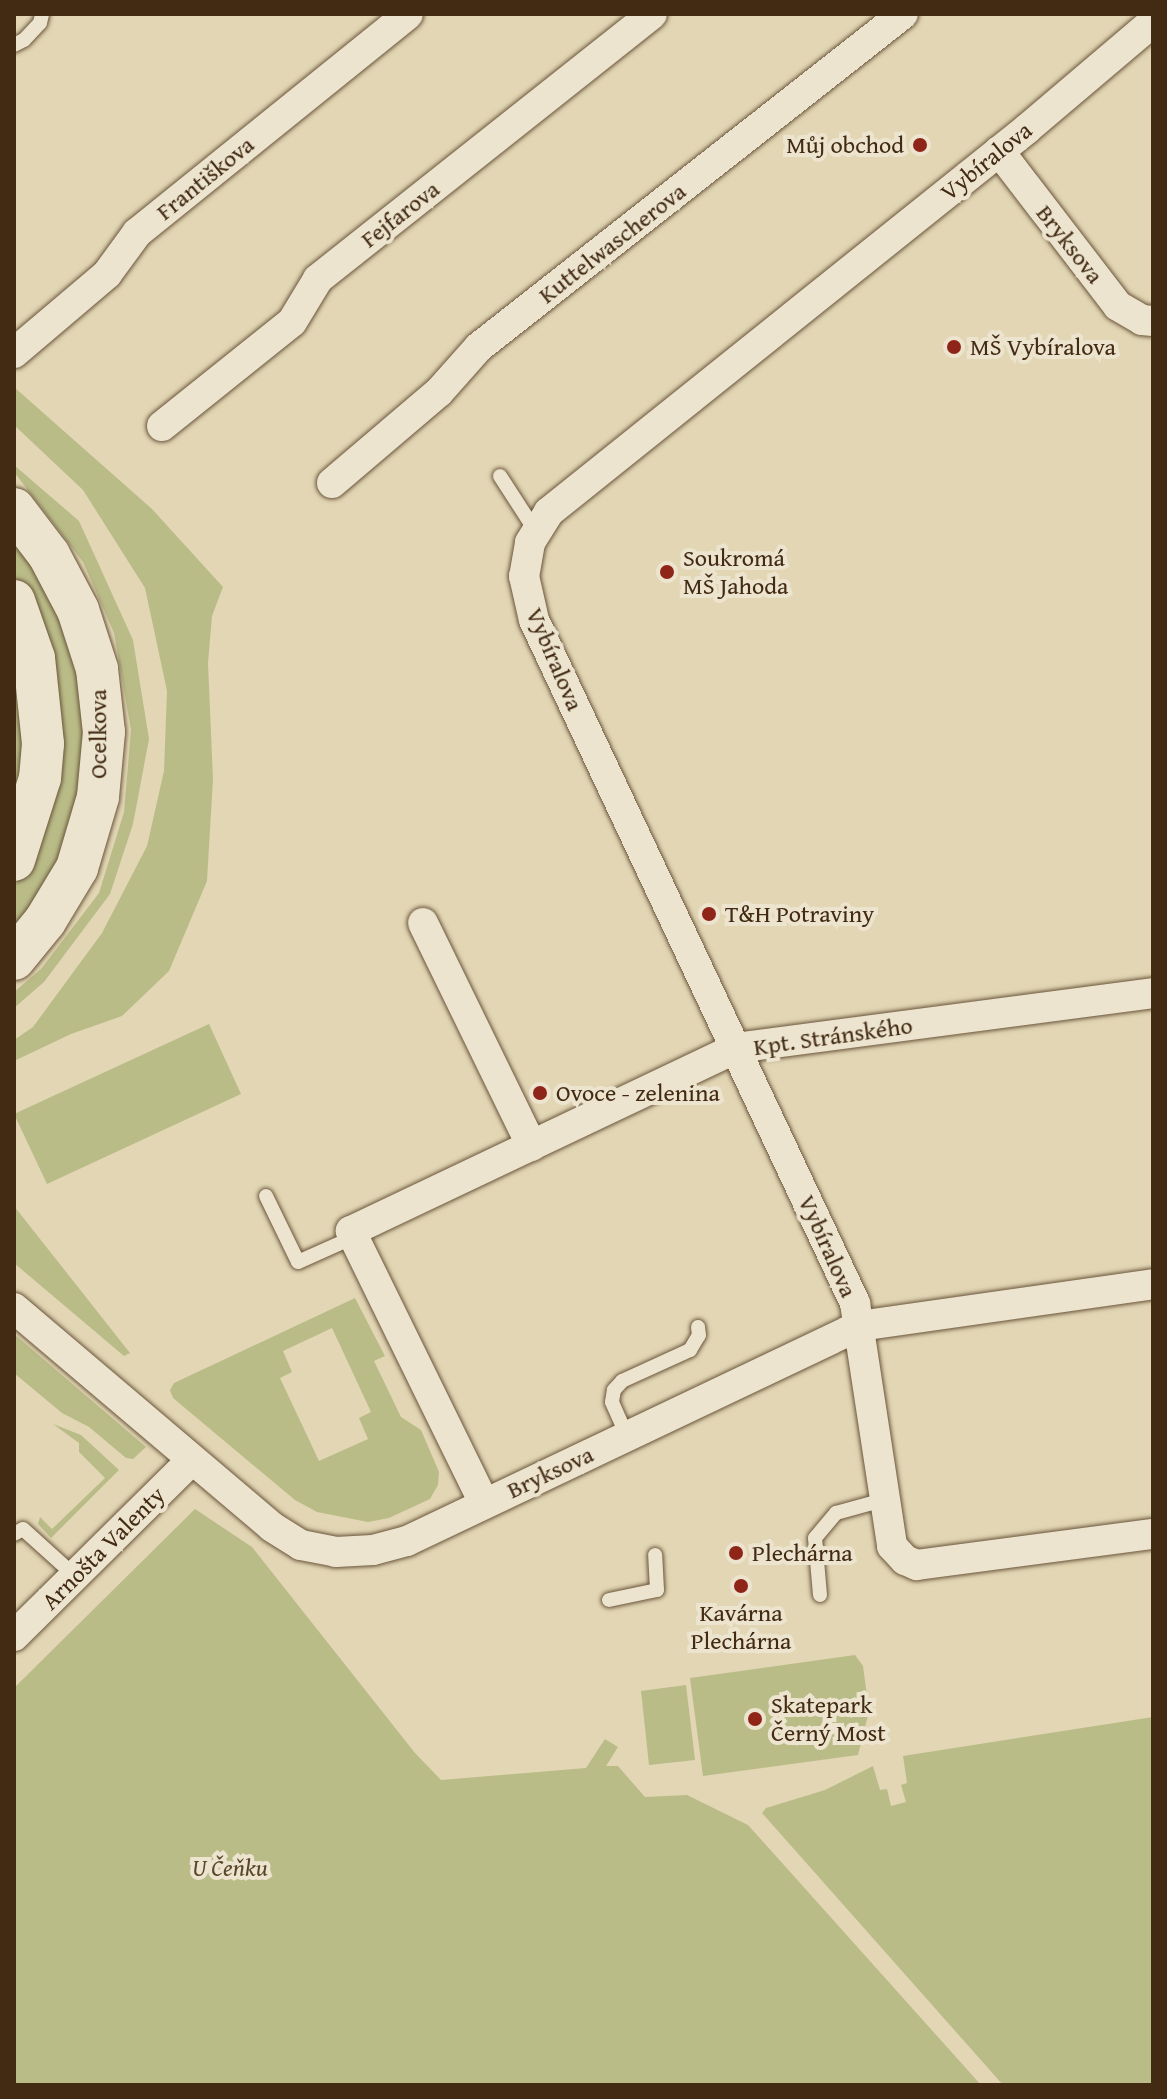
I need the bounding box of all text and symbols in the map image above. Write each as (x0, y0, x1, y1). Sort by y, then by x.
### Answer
street label: Vybíralova (935, 115, 1037, 207)
street label: Františkova (150, 130, 260, 226)
place label: Můj obchod (786, 131, 904, 159)
marker: Můj obchod (911, 136, 929, 154)
street label: Fejfarova (355, 174, 445, 254)
street label: Kuttelwascherova (533, 177, 691, 309)
street label: Bryksova (1030, 199, 1110, 289)
place label: MŠ Vybíralova (970, 333, 1116, 361)
marker: MŠ Vybíralova (945, 338, 963, 356)
place label: Soukromá MŠ Jahoda (683, 544, 788, 600)
marker: Soukromá MŠ Jahoda (658, 563, 676, 581)
street label: Vybíralova (520, 603, 590, 715)
street label: Ocelkova (84, 689, 112, 779)
place label: T&H Potraviny (725, 900, 874, 928)
marker: T&H Potraviny (700, 905, 718, 923)
street label: Kpt. Stránského (752, 1011, 914, 1061)
place label: Ovoce - zelenina (556, 1079, 720, 1107)
marker: Ovoce - zelenina (531, 1084, 549, 1102)
street label: Vybíralova (793, 1190, 863, 1302)
street label: Bryksova (502, 1440, 598, 1504)
street label: Arnošta Valenty (35, 1480, 171, 1616)
place label: Plechárna (752, 1539, 853, 1567)
marker: Plechárna (727, 1544, 745, 1562)
marker: Kavárna Plechárna (732, 1577, 750, 1595)
place label: Kavárna Plechárna (691, 1599, 791, 1655)
place label: Skatepark Černý Most (771, 1691, 886, 1747)
marker: Skatepark Černý Most (746, 1710, 764, 1728)
park label: U Čeňku (192, 1854, 268, 1882)

